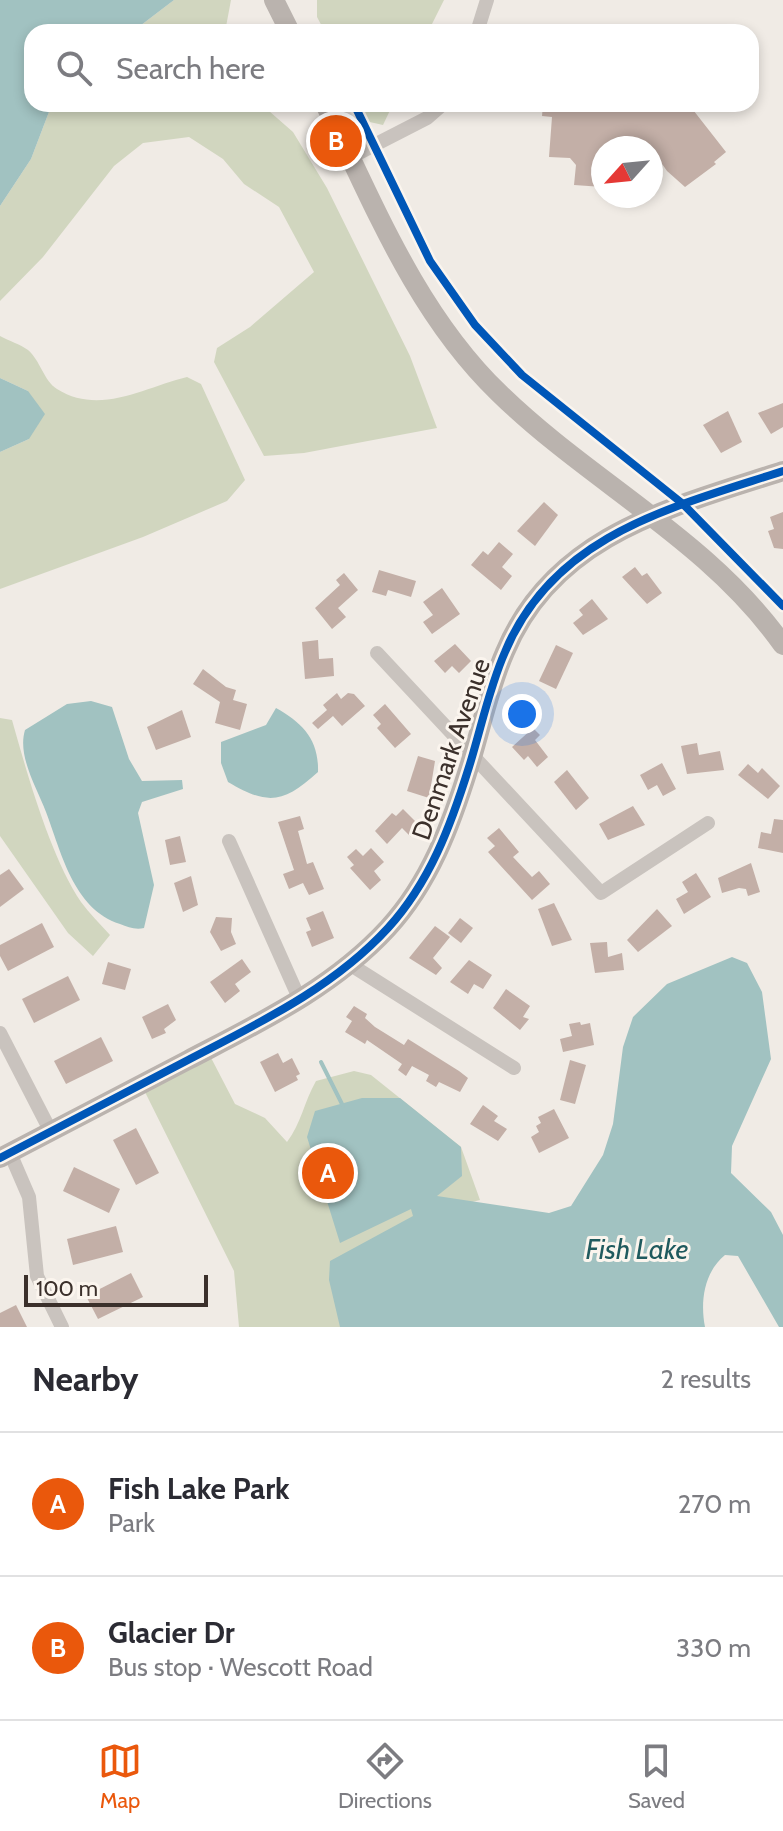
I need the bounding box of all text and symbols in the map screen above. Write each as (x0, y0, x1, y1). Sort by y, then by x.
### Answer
search box (24, 24, 759, 112)
icon: search (52, 46, 96, 90)
text: Search here (116, 50, 265, 87)
pin: B (310, 111, 362, 171)
north arrow (591, 136, 663, 208)
street label: Denmark Avenue (405, 654, 497, 844)
your location (502, 694, 542, 734)
pin: A (302, 1143, 354, 1203)
water label: Fish Lake (586, 1232, 689, 1266)
scale bar (24, 1271, 208, 1307)
text: 100 m (36, 1275, 98, 1302)
text: Nearby (32, 1358, 139, 1400)
text: 2 results (660, 1363, 751, 1395)
text: Fish Lake Park (108, 1470, 290, 1507)
text: A (50, 1488, 66, 1520)
text: 270 m (678, 1488, 751, 1520)
text: Park (108, 1507, 155, 1539)
text: Glacier Dr (108, 1614, 235, 1651)
text: B (50, 1632, 66, 1664)
text: 330 m (676, 1632, 751, 1664)
text: Bus stop · Wescott Road (108, 1651, 373, 1683)
tab: Map (98, 1739, 142, 1814)
tab: Directions (338, 1739, 432, 1814)
tab: Saved (628, 1739, 685, 1814)

